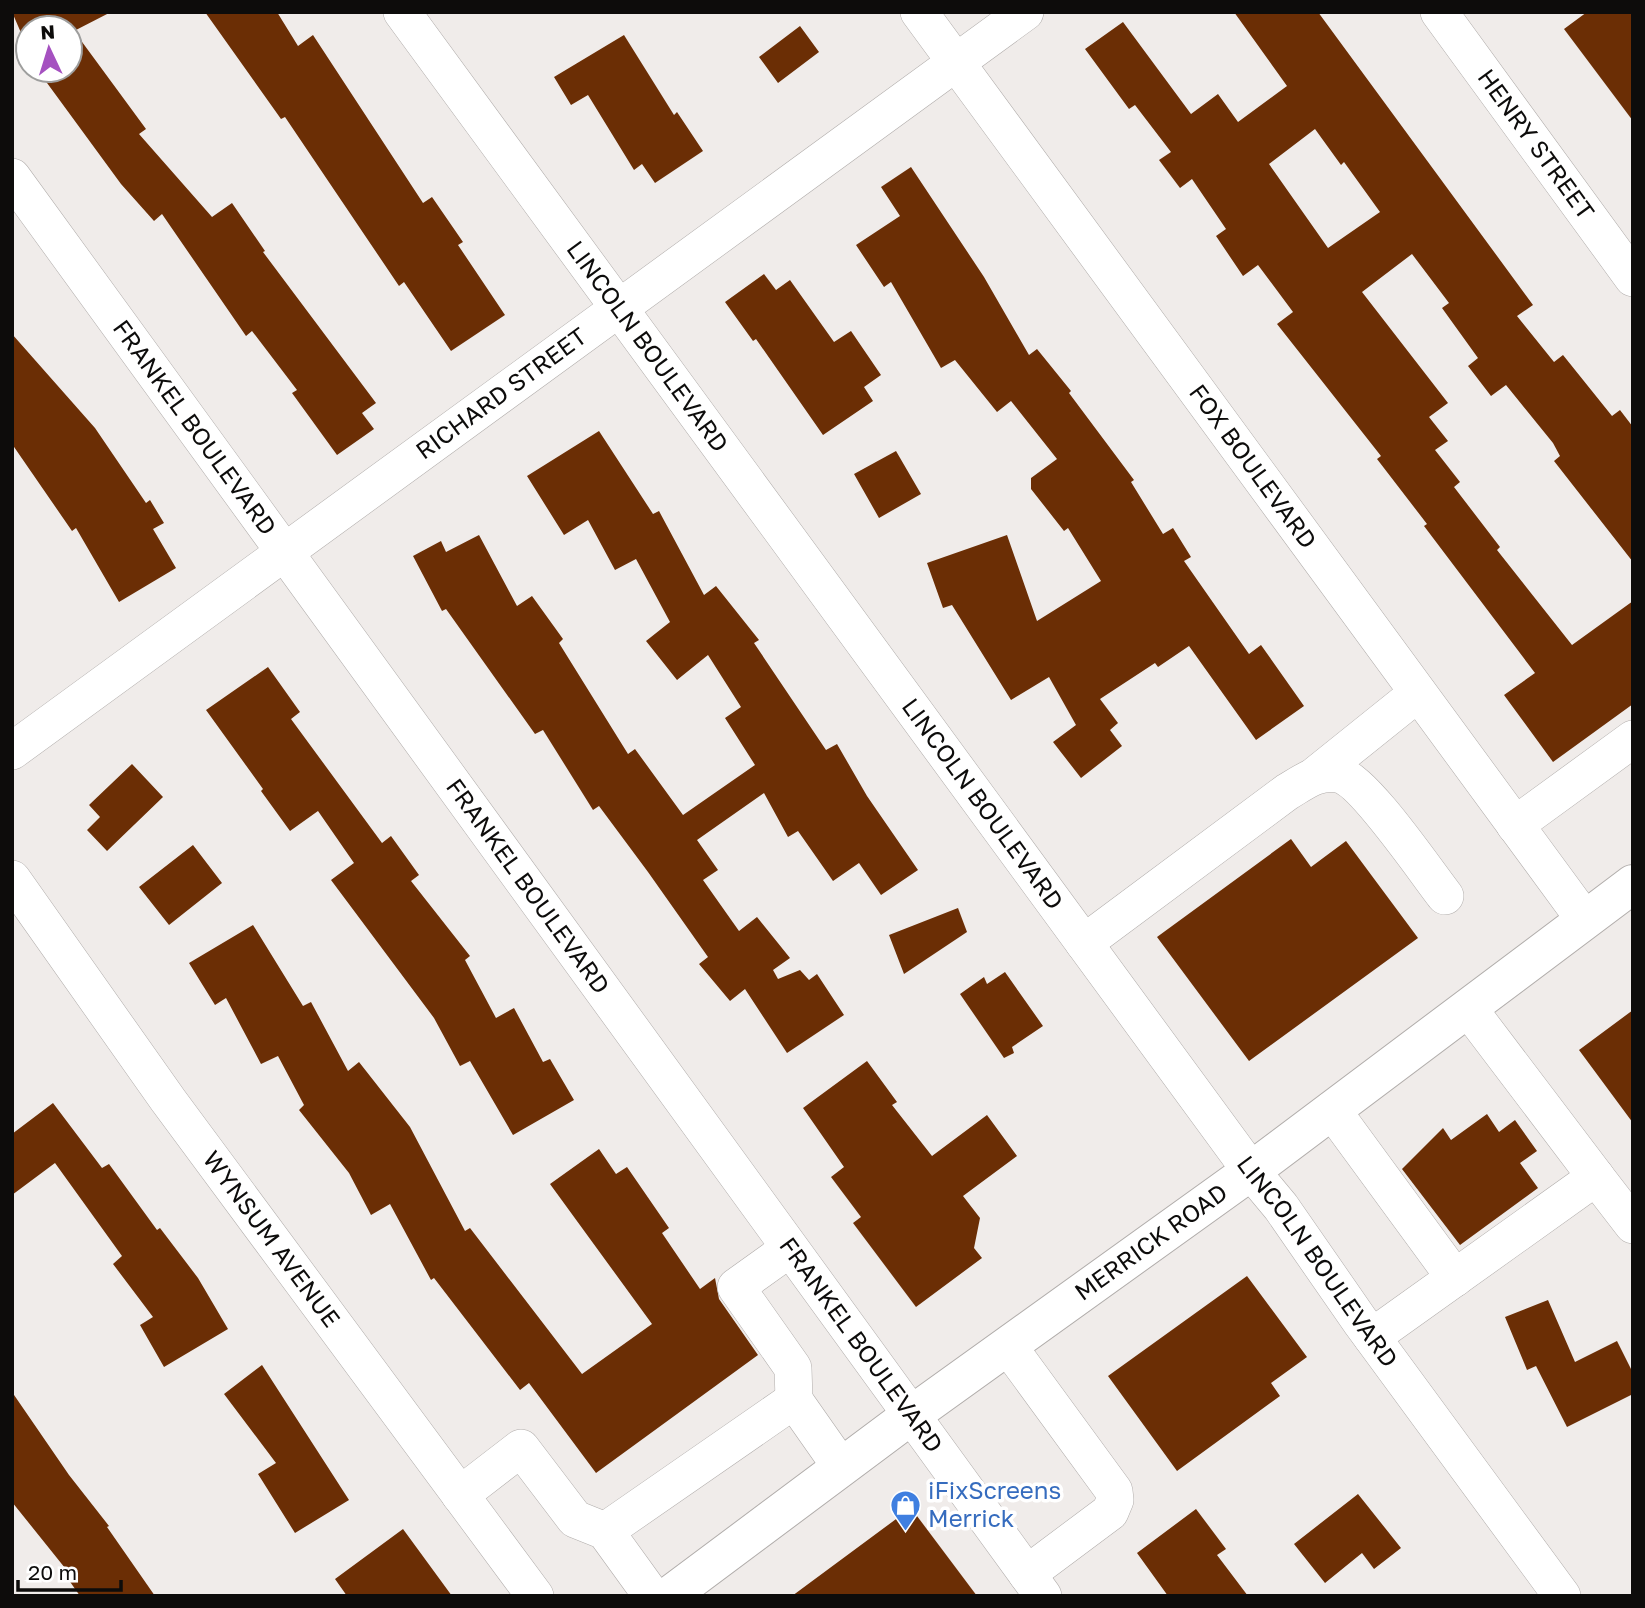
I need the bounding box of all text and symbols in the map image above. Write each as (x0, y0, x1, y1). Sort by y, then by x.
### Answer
north arrow (14, 14, 84, 84)
text: N (40, 20, 56, 44)
street label: HENRY STREET (1472, 63, 1601, 225)
street label: LINCOLN BOULEVARD (562, 235, 735, 457)
street label: FRANKEL BOULEVARD (108, 314, 283, 540)
street label: RICHARD STREET (410, 321, 592, 465)
street label: FOX BOULEVARD (1184, 378, 1324, 554)
street label: LINCOLN BOULEVARD (897, 692, 1070, 915)
street label: FRANKEL BOULEVARD (441, 772, 617, 999)
street label: WYNSUM AVENUE (198, 1145, 347, 1332)
street label: LINCOLN BOULEVARD (1232, 1149, 1405, 1372)
street label: MERRICK ROAD (1069, 1177, 1232, 1306)
street label: FRANKEL BOULEVARD (774, 1231, 950, 1458)
place label: iFixScreens Merrick (928, 1475, 1061, 1532)
shop icon: iFixScreens Merrick (888, 1488, 922, 1532)
scale bar (18, 1548, 121, 1592)
text: 20 m (28, 1559, 77, 1585)

